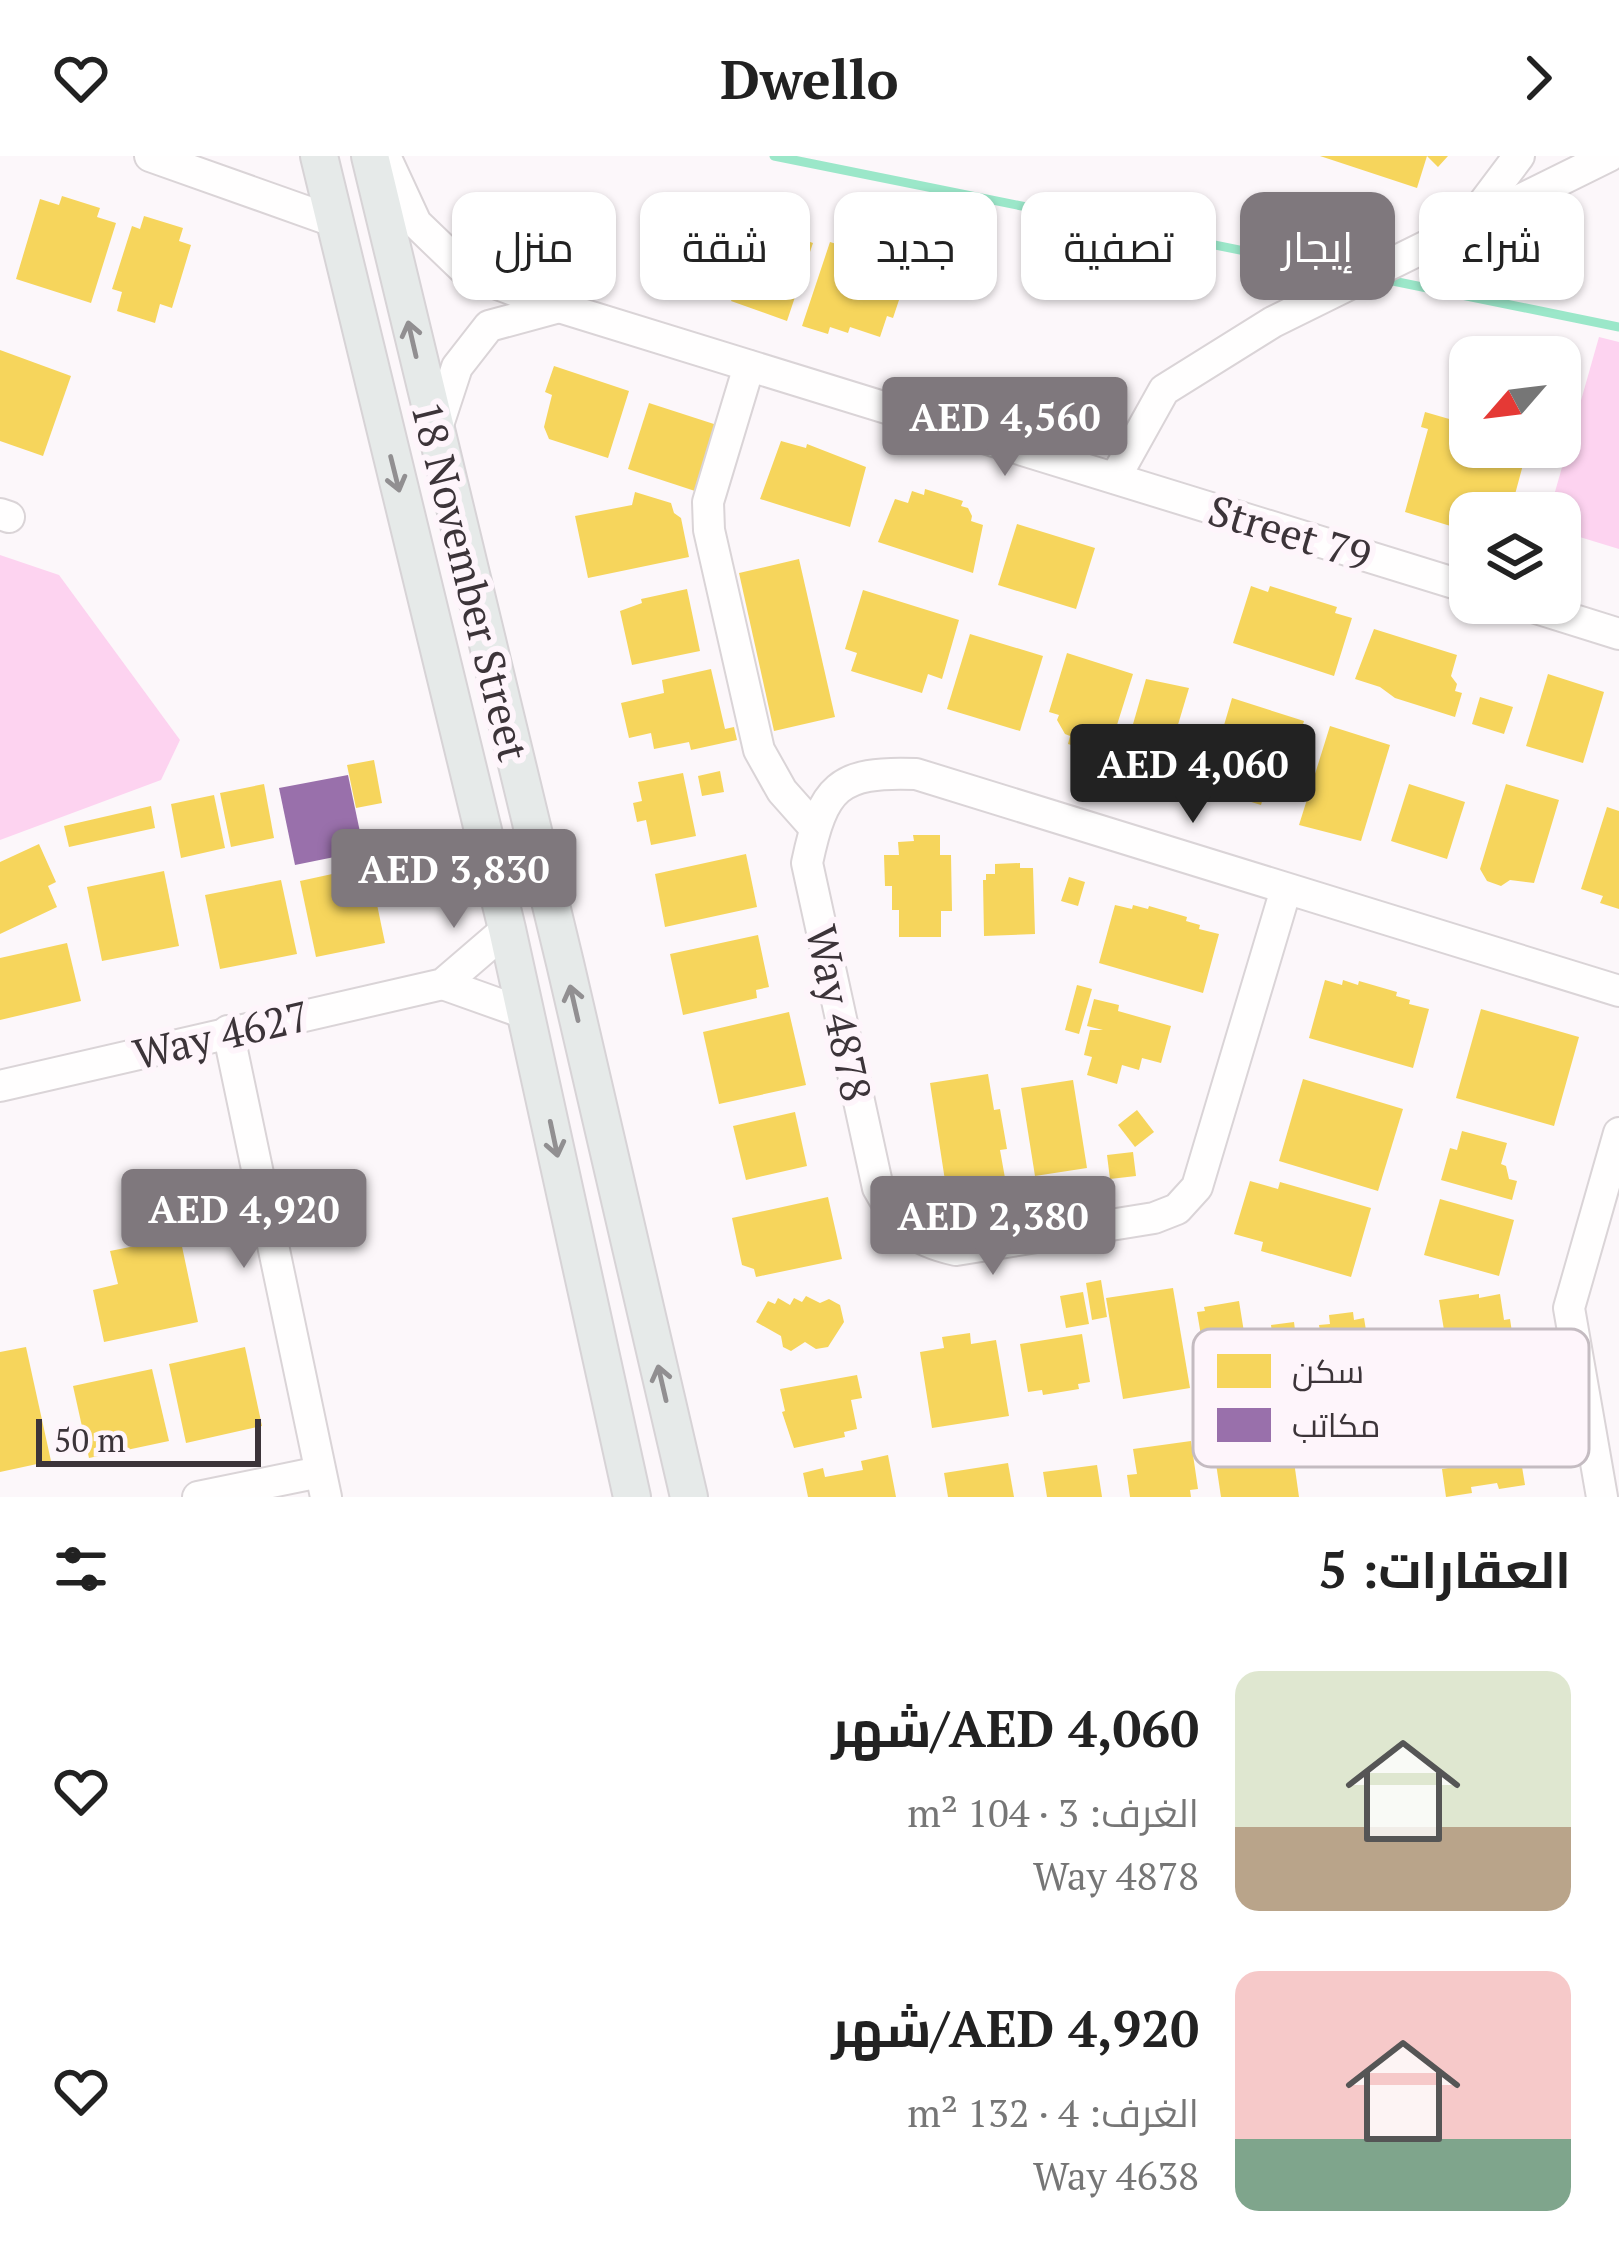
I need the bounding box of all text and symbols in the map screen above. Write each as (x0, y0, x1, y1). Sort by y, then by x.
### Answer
text: Dwello (720, 43, 899, 114)
icon: heart (48, 45, 114, 111)
icon: forward (1505, 45, 1571, 111)
chip: منزل (452, 192, 616, 300)
chip: شقة (640, 192, 810, 300)
chip: جديد (834, 192, 997, 300)
chip: تصفية (1021, 192, 1216, 300)
chip: إيجار (1240, 192, 1395, 300)
chip: شراء (1419, 192, 1584, 300)
one-way arrow (400, 320, 423, 358)
north arrow (1449, 336, 1581, 468)
map controls (1449, 336, 1581, 624)
pin: AED 4,560 (868, 377, 1142, 479)
text: AED 4,560 (909, 390, 1101, 442)
street label: 18 November Street (399, 395, 543, 767)
one-way arrow (385, 454, 407, 492)
street label: Street 79 (1202, 481, 1378, 583)
button: layers (1449, 492, 1581, 624)
pin: AED 4,060 (1056, 724, 1330, 826)
text: AED 4,060 (1097, 737, 1289, 789)
pin: AED 3,830 (317, 829, 591, 931)
text: AED 3,830 (358, 842, 550, 894)
street label: Way 4878 (794, 920, 886, 1106)
one-way arrow (562, 985, 585, 1023)
street label: Way 4627 (128, 987, 314, 1081)
one-way arrow (544, 1120, 567, 1158)
pin: AED 4,920 (107, 1169, 381, 1271)
pin: AED 2,380 (856, 1176, 1130, 1278)
text: AED 4,920 (148, 1182, 340, 1234)
text: AED 2,380 (897, 1189, 1089, 1241)
legend (1193, 1329, 1589, 1467)
text: سكن (1292, 1349, 1364, 1392)
one-way arrow (650, 1365, 673, 1403)
text: مكاتب (1292, 1403, 1380, 1446)
scale bar (36, 1413, 261, 1466)
text: 50 m (54, 1418, 126, 1461)
text: العقارات: 5 (1318, 1535, 1571, 1603)
icon: filters (48, 1536, 114, 1602)
text: AED 4,060/شهر (832, 1694, 1199, 1762)
icon: home (1331, 1719, 1475, 1863)
icon: heart (48, 1758, 114, 1824)
text: الغرف: 3 · 104 m² (907, 1786, 1199, 1838)
text: Way 4878 (1033, 1849, 1199, 1901)
text: AED 4,920/شهر (832, 1994, 1199, 2062)
icon: home (1331, 2019, 1475, 2163)
icon: heart (48, 2058, 114, 2124)
text: الغرف: 4 · 132 m² (907, 2086, 1199, 2138)
text: Way 4638 (1033, 2149, 1199, 2201)

